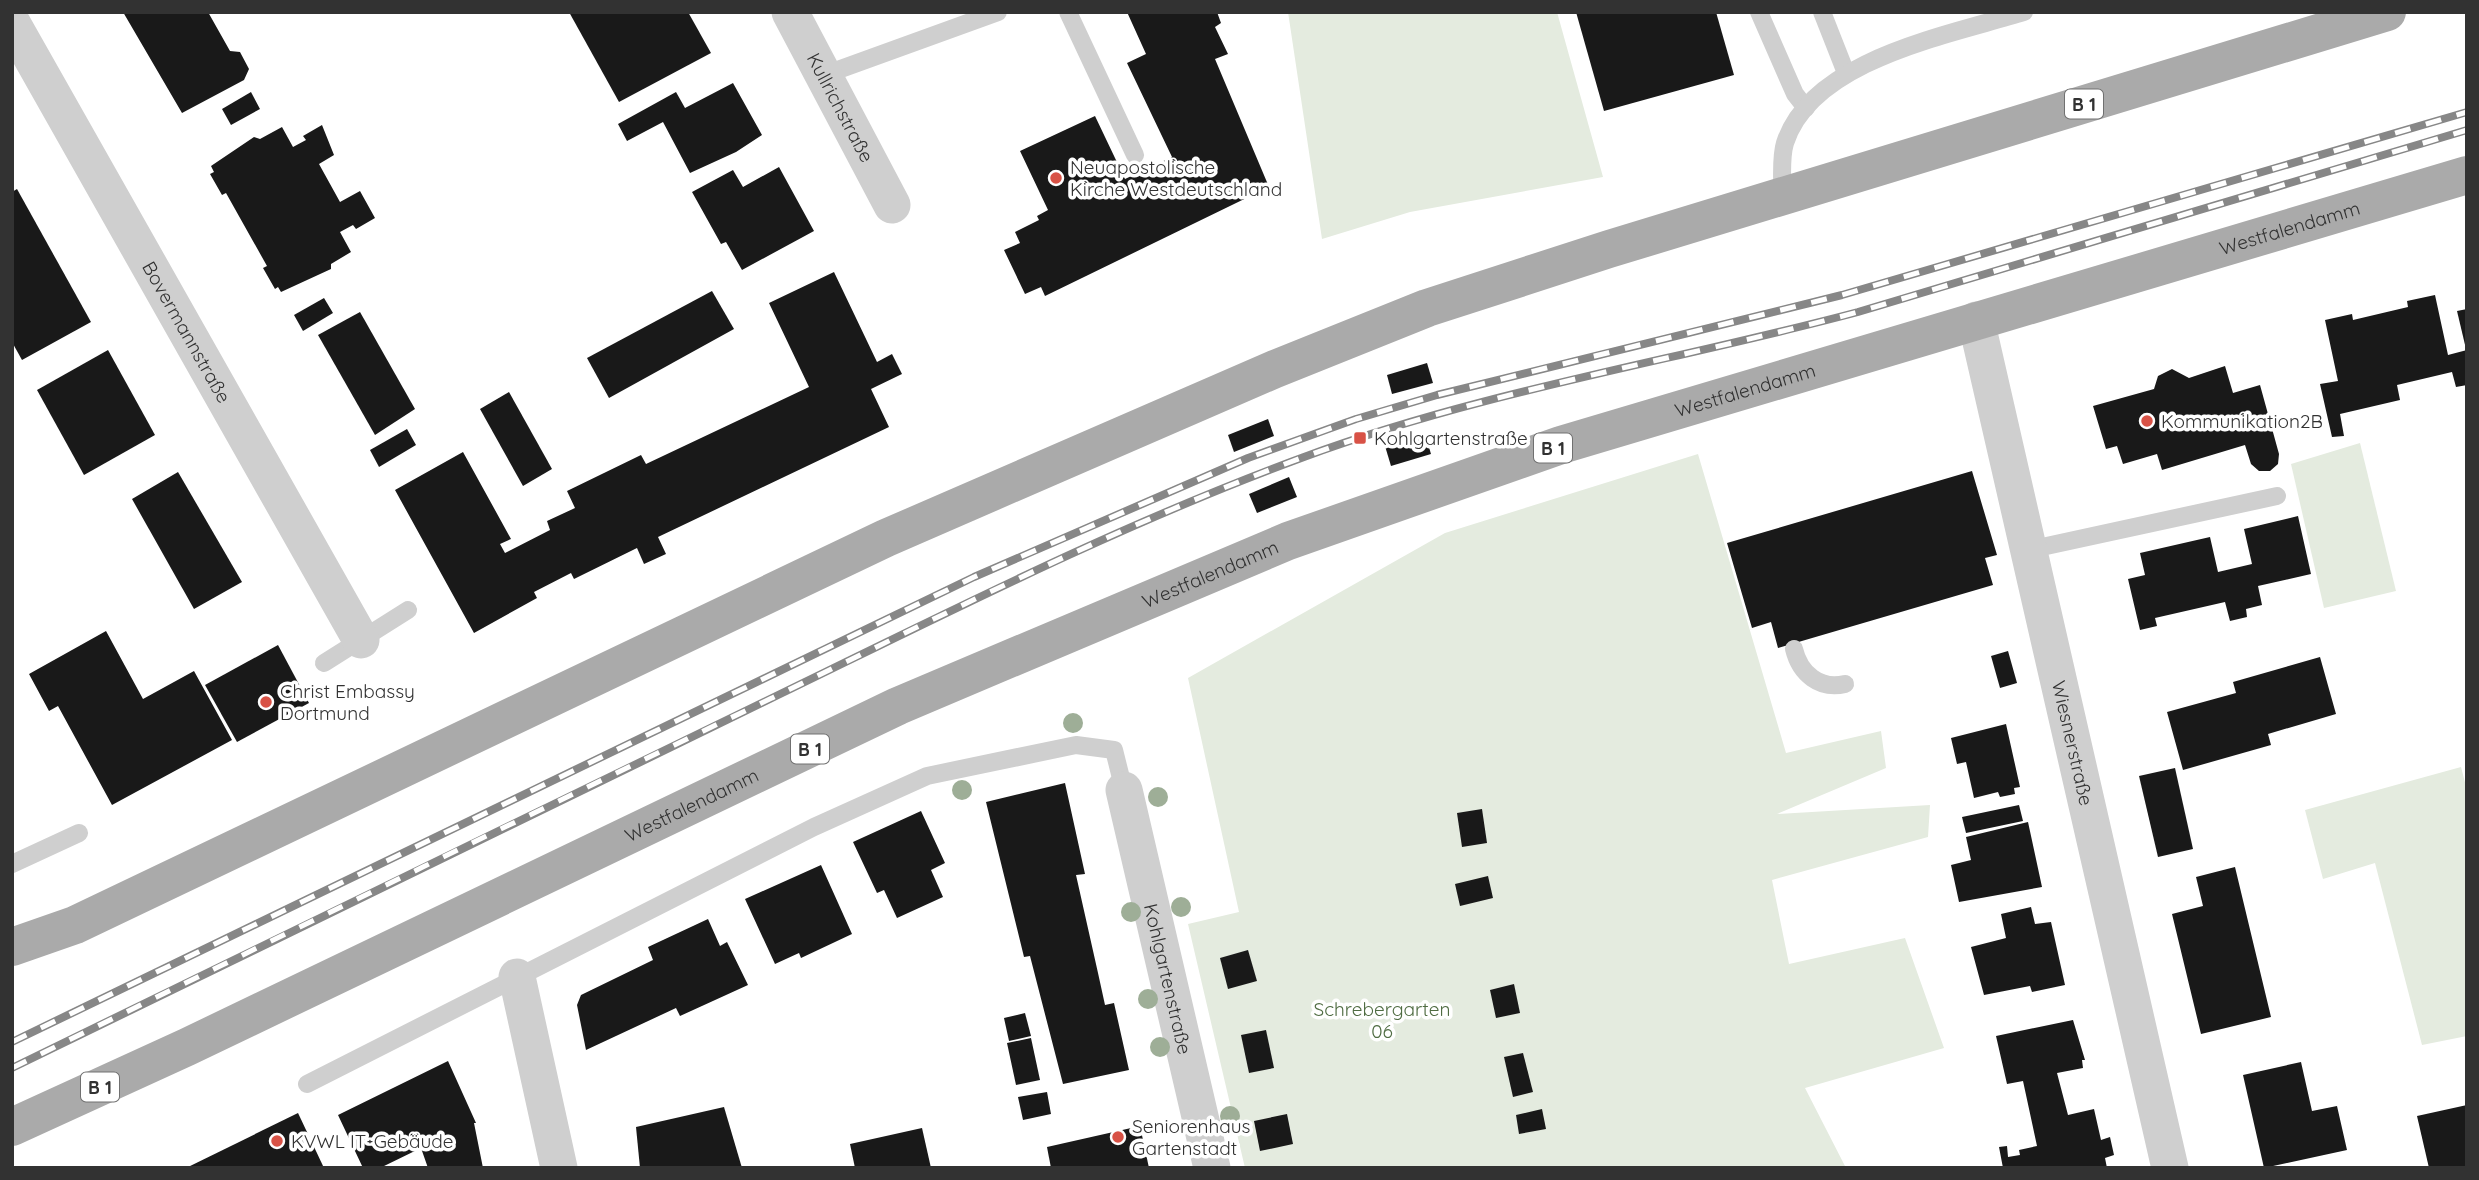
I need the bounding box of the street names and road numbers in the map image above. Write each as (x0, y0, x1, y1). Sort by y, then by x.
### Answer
street label: Kullrichstraße (802, 49, 879, 166)
road number: B 1 (2065, 90, 2103, 119)
street label: Westfalendamm (2216, 196, 2363, 260)
street label: Bovermannstraße (137, 257, 236, 407)
street label: Westfalendamm (1672, 358, 1818, 422)
road number: B 1 (1534, 434, 1572, 462)
street label: Westfalendamm (1138, 534, 1282, 613)
street label: Wiesnerstraße (2047, 678, 2099, 808)
road number: B 1 (791, 734, 829, 764)
street label: Westfalendamm (621, 763, 762, 847)
street label: Kohlgartenstraße (1139, 901, 1197, 1057)
road number: B 1 (81, 1072, 119, 1102)

